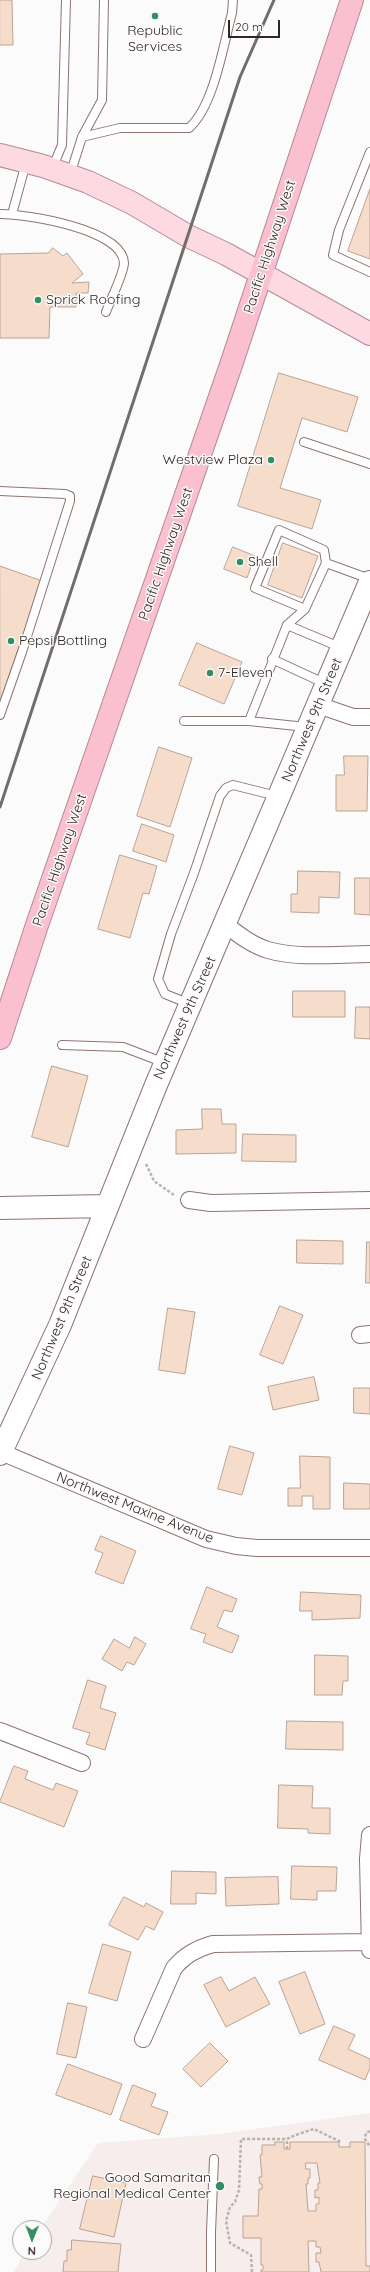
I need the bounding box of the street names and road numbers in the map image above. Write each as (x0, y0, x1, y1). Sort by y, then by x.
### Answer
street label: Pacific Highway West (240, 178, 300, 316)
street label: Pacific Highway West (135, 485, 197, 623)
street label: Northwest 9th Street (278, 656, 346, 784)
street label: Pacific Highway West (29, 791, 91, 929)
street label: Northwest 9th Street (150, 954, 220, 1082)
street label: Northwest 9th Street (28, 1254, 96, 1382)
street label: Northwest Maxine Avenue (54, 1469, 216, 1547)

